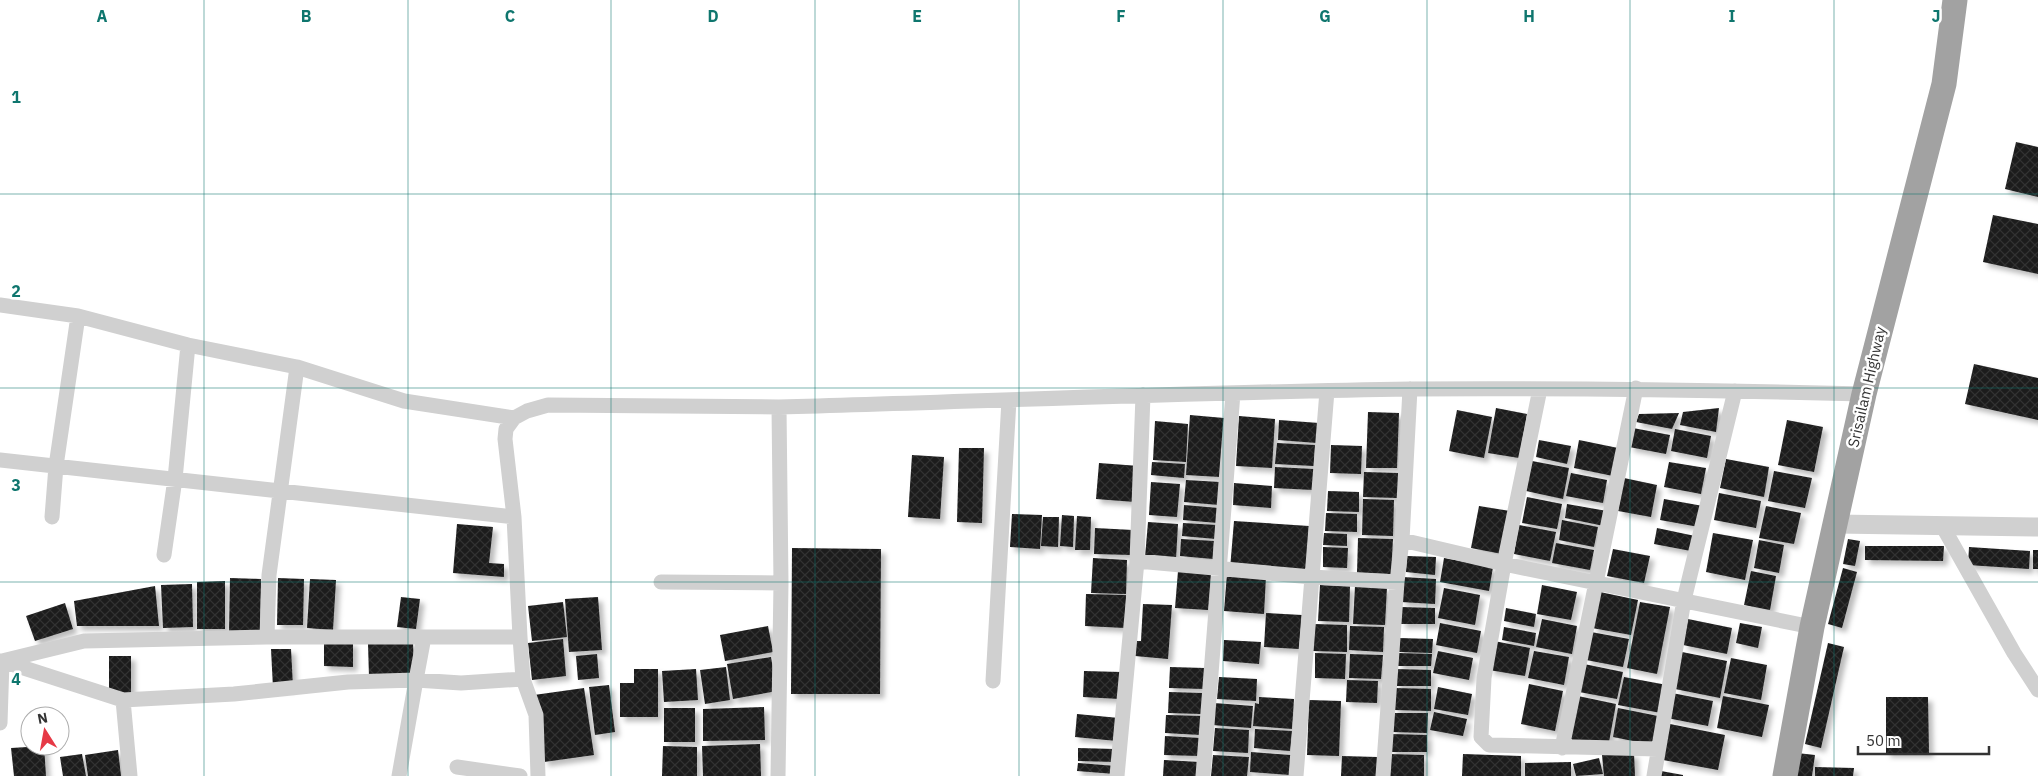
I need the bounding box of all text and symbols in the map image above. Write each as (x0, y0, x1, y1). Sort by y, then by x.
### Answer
text: A (97, 6, 108, 26)
text: B (301, 6, 312, 26)
text: C (505, 6, 515, 26)
text: D (707, 6, 719, 26)
text: E (912, 6, 922, 26)
text: F (1116, 6, 1126, 26)
text: G (1319, 6, 1331, 26)
text: H (1523, 6, 1535, 26)
text: I (1729, 6, 1736, 26)
text: J (1932, 6, 1940, 26)
text: 1 (11, 87, 21, 107)
text: 2 (11, 281, 21, 301)
street label: Srisailam Highway (1843, 324, 1890, 449)
text: 3 (11, 475, 21, 495)
text: 4 (11, 669, 21, 689)
north arrow (20, 706, 70, 756)
text: N (36, 708, 49, 728)
scale bar (1858, 724, 1989, 756)
text: 50 m (1866, 731, 1901, 750)

